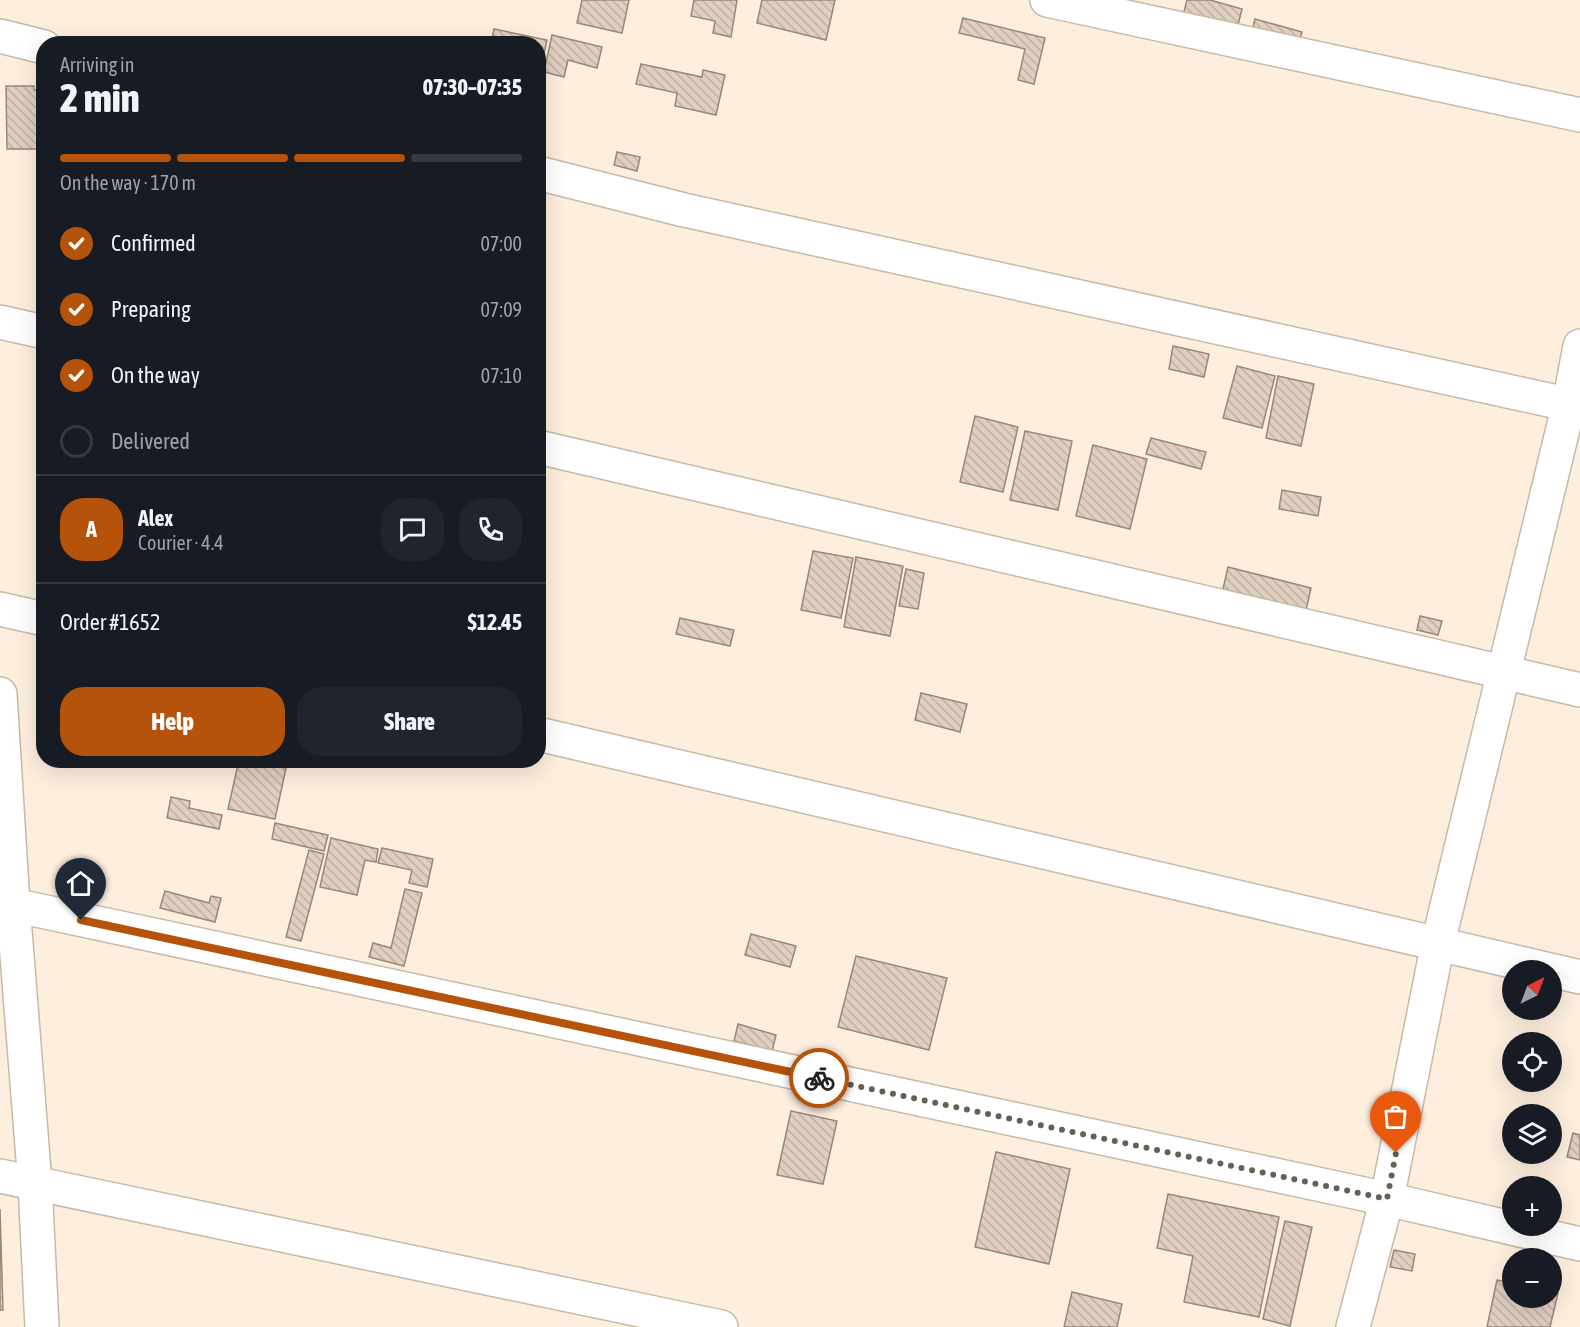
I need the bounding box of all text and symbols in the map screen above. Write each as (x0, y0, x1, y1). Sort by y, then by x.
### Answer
text: Arriving in (60, 53, 134, 76)
text: 07:30–07:35 (423, 74, 522, 100)
text: 2 min (60, 76, 140, 120)
text: On the way · 170 m (60, 171, 196, 194)
icon: check (60, 227, 93, 260)
text: Confirmed (111, 230, 196, 256)
text: 07:00 (480, 232, 522, 255)
icon: check (60, 293, 93, 326)
text: Preparing (111, 296, 191, 322)
text: 07:09 (480, 298, 522, 321)
icon: check (60, 359, 93, 392)
text: On the way (111, 362, 200, 388)
text: 07:10 (481, 364, 522, 387)
text: Delivered (111, 428, 190, 454)
button: chat (381, 498, 444, 561)
button: phone (459, 498, 522, 561)
text: Alex (138, 505, 173, 531)
text: A (86, 516, 97, 542)
text: Courier · 4.4 (138, 531, 224, 554)
text: Order #1652 (60, 609, 160, 635)
text: $12.45 (467, 609, 522, 635)
button: Help (60, 687, 285, 756)
button: Share (297, 687, 522, 756)
pin (55, 858, 106, 920)
icon: home (64, 867, 97, 900)
north arrow (1502, 960, 1562, 1020)
map controls (1502, 960, 1562, 1308)
button: locate (1502, 1032, 1562, 1092)
courier (789, 1048, 849, 1108)
icon: bike (803, 1062, 836, 1095)
pin (1370, 1091, 1421, 1153)
icon: bag (1379, 1100, 1412, 1133)
button: layers (1502, 1104, 1562, 1164)
button: + (1502, 1176, 1562, 1236)
button: − (1502, 1248, 1562, 1308)

